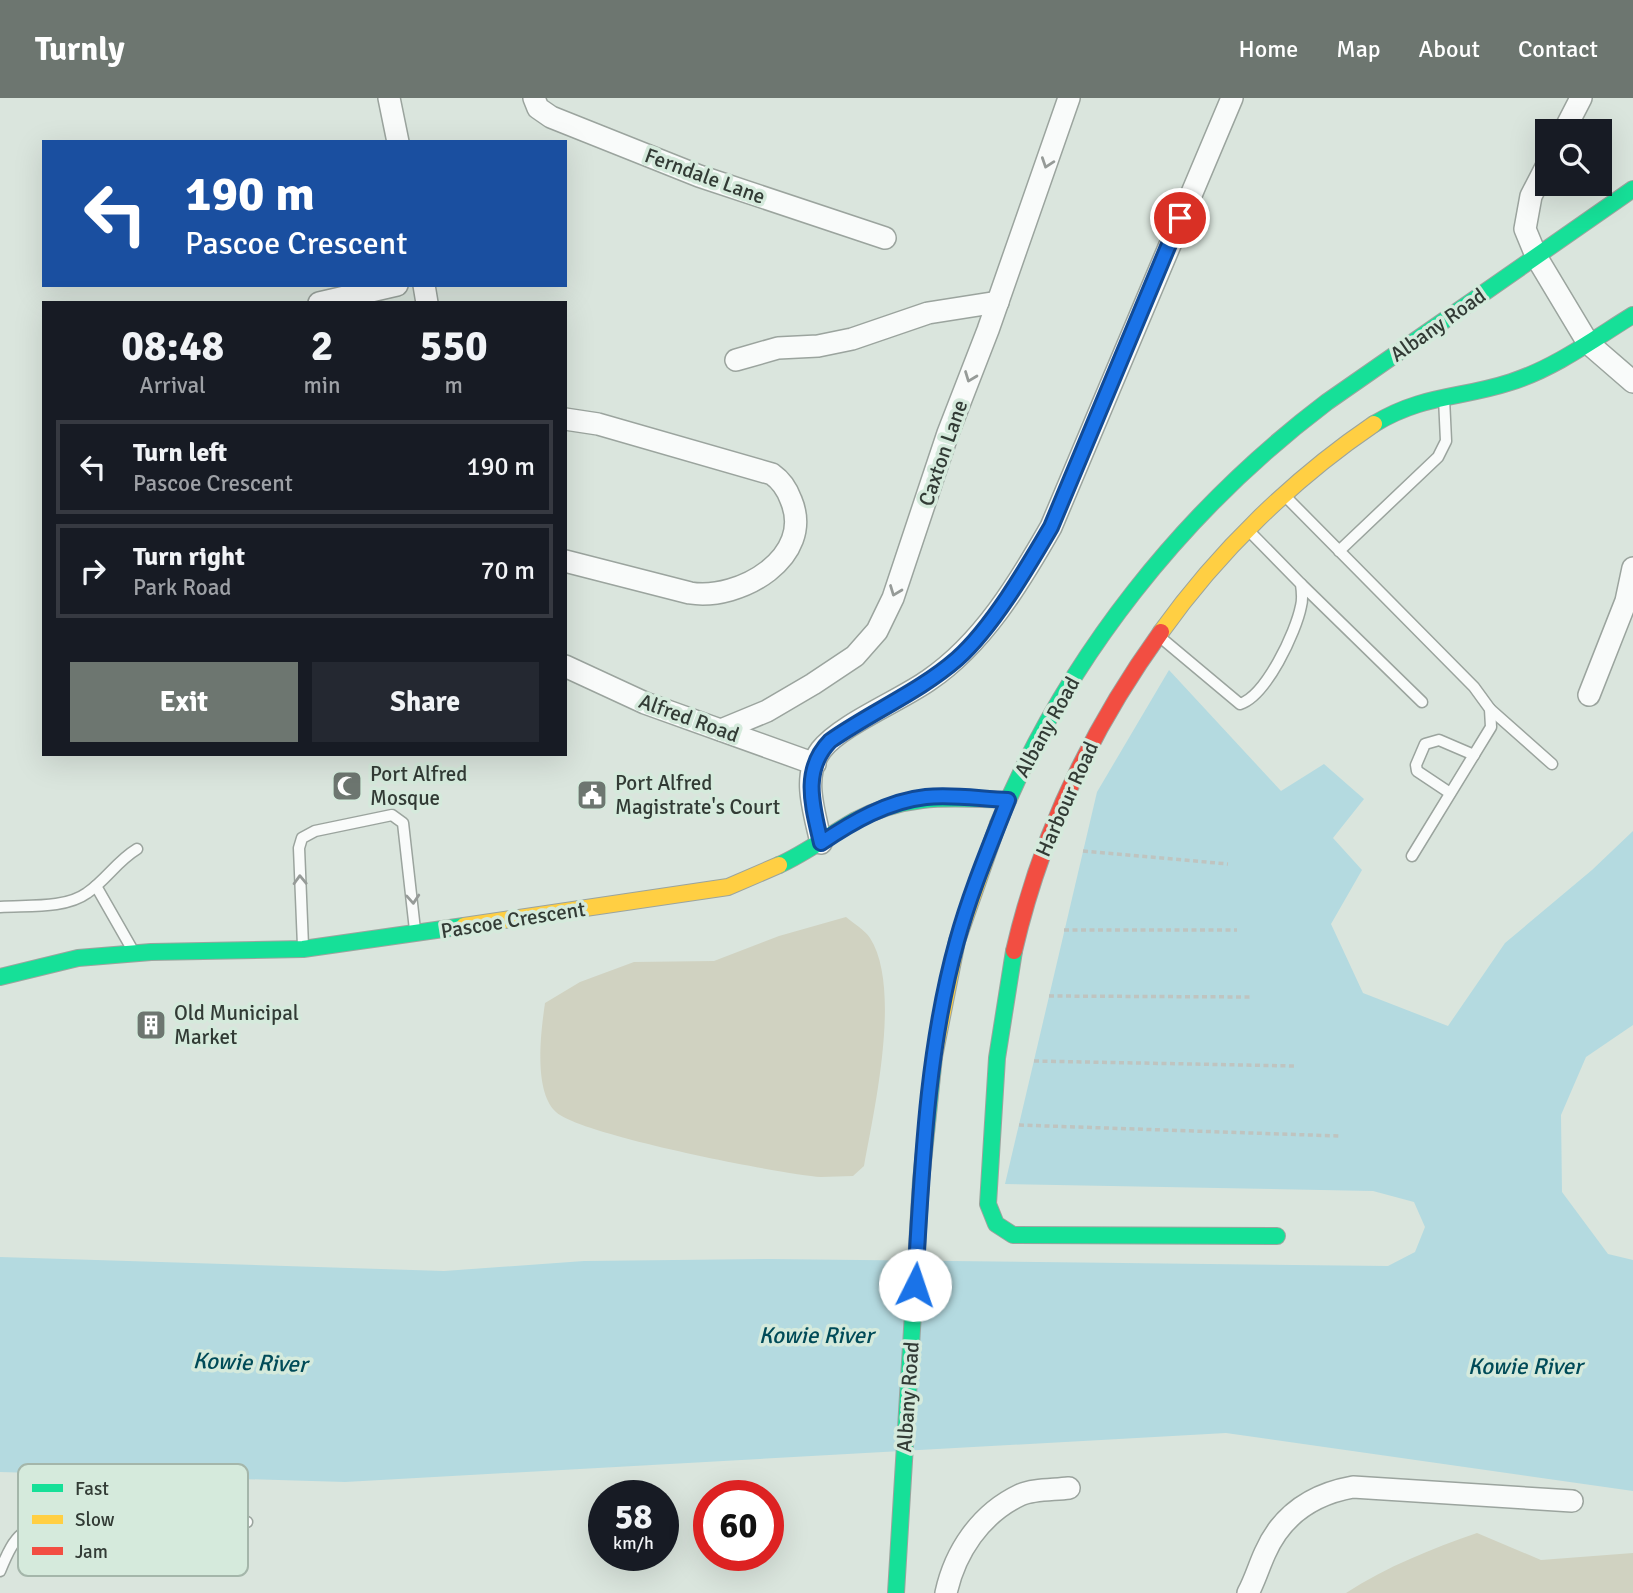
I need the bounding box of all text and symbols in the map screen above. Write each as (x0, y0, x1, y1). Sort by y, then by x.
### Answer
text: Turnly (35, 29, 125, 70)
text: Home (1238, 34, 1298, 64)
text: Map (1336, 34, 1381, 64)
text: About (1419, 34, 1480, 64)
text: Contact (1518, 34, 1598, 64)
map controls (1535, 119, 1612, 196)
button: search (1535, 119, 1612, 196)
street label: Ferndale Lane (641, 142, 769, 210)
one-way arrow (1041, 156, 1055, 168)
text: 190 m (185, 164, 315, 224)
icon: left (70, 168, 161, 259)
pin (1150, 188, 1210, 248)
icon: arrive (1161, 199, 1199, 237)
text: Pascoe Crescent (185, 224, 407, 263)
street label: Albany Road (1385, 283, 1491, 367)
text: 08:48 (121, 321, 224, 372)
text: 2 (311, 321, 333, 372)
text: 550 (420, 321, 488, 372)
one-way arrow (964, 370, 978, 382)
text: Arrival (140, 371, 206, 400)
text: min (303, 371, 341, 400)
text: m (445, 371, 463, 400)
street label: Caxton Lane (913, 397, 973, 509)
text: Turn left (133, 437, 227, 469)
icon: left (74, 448, 112, 486)
text: 190 m (466, 451, 535, 483)
text: Pascoe Crescent (133, 469, 293, 498)
text: Turn right (133, 541, 245, 573)
icon: right (74, 552, 112, 590)
text: 70 m (480, 555, 535, 587)
text: Park Road (133, 573, 232, 602)
one-way arrow (889, 585, 903, 597)
button: Exit (70, 662, 298, 742)
button: Share (312, 662, 539, 742)
street label: Albany Road (1009, 672, 1085, 782)
street label: Alfred Road (635, 688, 743, 748)
street label: Harbour Road (1030, 737, 1104, 861)
place label: Port Alfred Mosque (370, 761, 467, 811)
mosque icon: Port Alfred Mosque (330, 769, 364, 803)
place label: Port Alfred Magistrate's Court (615, 770, 780, 820)
public building icon: Port Alfred Magistrate's Court (575, 778, 609, 812)
one-way arrow (292, 875, 307, 886)
one-way arrow (405, 894, 420, 905)
street label: Pascoe Crescent (439, 896, 587, 944)
place label: Old Municipal Market (174, 1000, 299, 1050)
building icon: Old Municipal Market (134, 1008, 168, 1042)
position arrow (878, 1248, 952, 1322)
water label: Kowie River (759, 1321, 877, 1350)
street label: Albany Road (891, 1341, 925, 1453)
water label: Kowie River (192, 1346, 311, 1379)
water label: Kowie River (1468, 1352, 1586, 1381)
legend (18, 1464, 248, 1576)
text: Fast (75, 1477, 109, 1501)
speed limit sign: 60 (693, 1480, 784, 1571)
text: 58 (615, 1495, 652, 1538)
text: Slow (75, 1508, 115, 1532)
text: km/h (613, 1532, 654, 1554)
text: Jam (75, 1540, 108, 1564)

